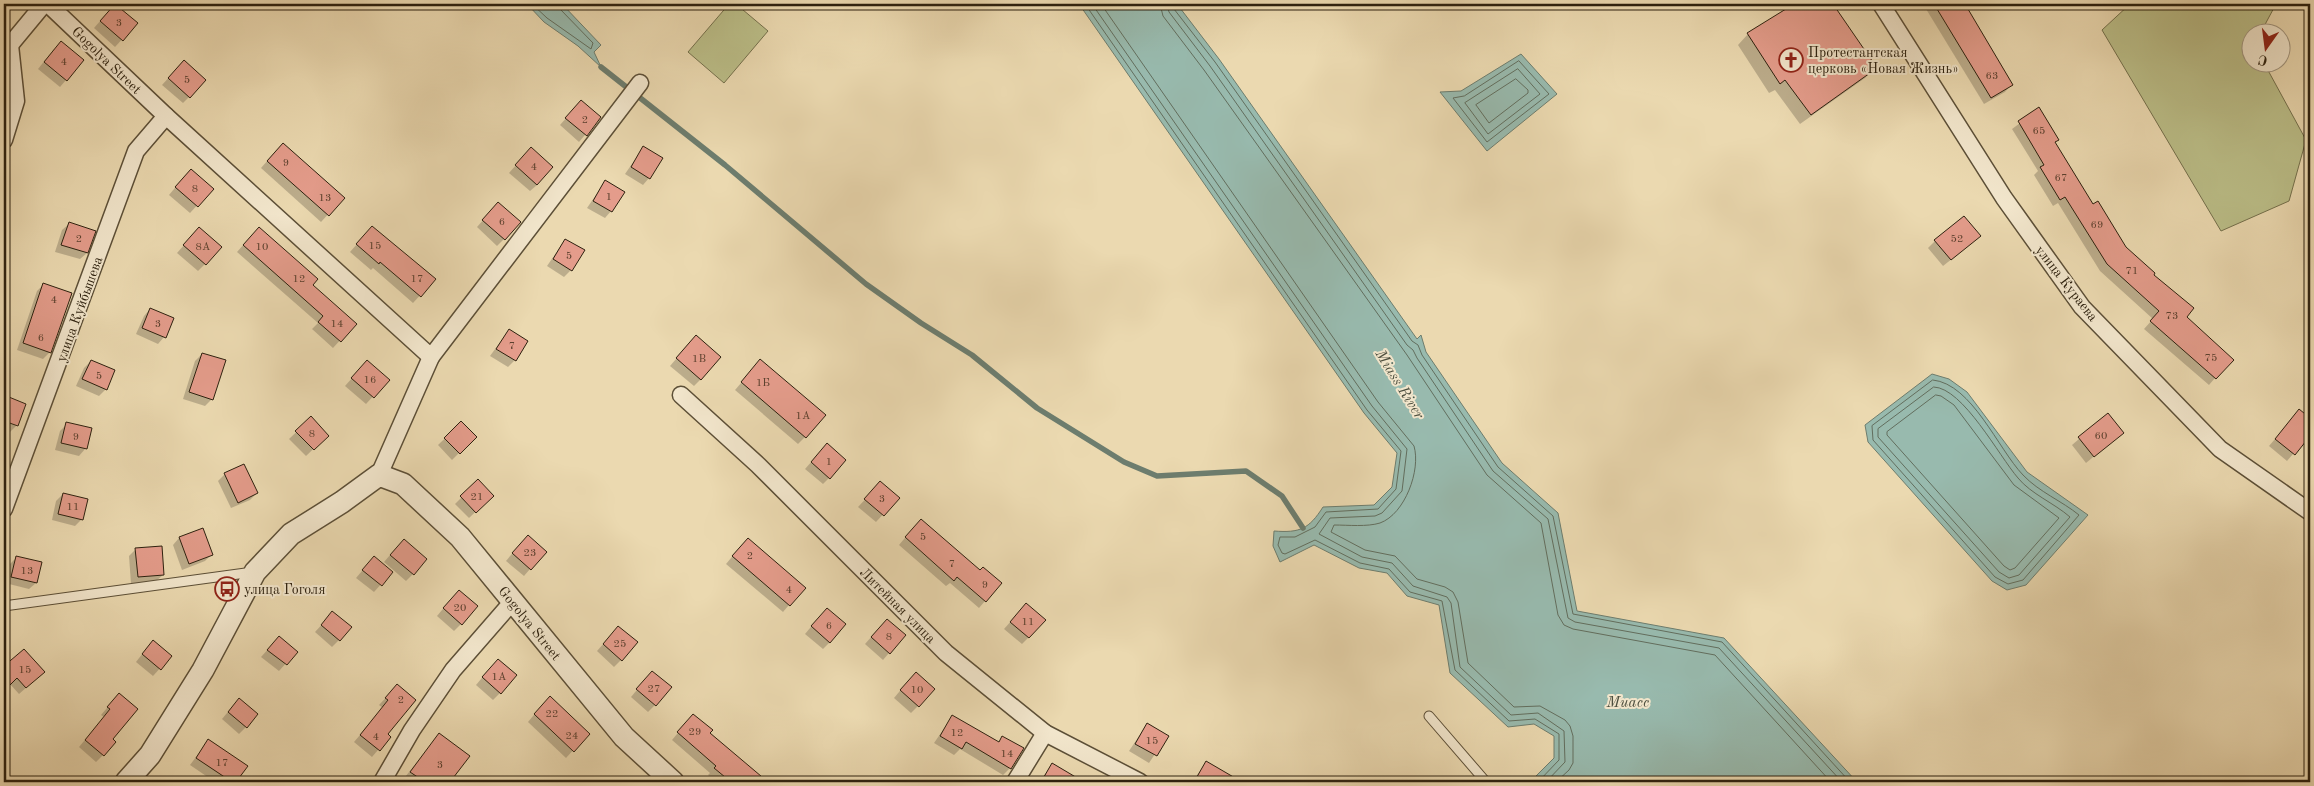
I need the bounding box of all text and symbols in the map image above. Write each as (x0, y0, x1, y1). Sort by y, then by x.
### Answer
house number: 3 (116, 18, 122, 29)
north arrow (2242, 22, 2292, 72)
street label: Gogolya Street (69, 24, 144, 97)
place label: Протестантская церковь «Новая Жизнь» (1808, 46, 1959, 76)
church icon: Протестантская церковь «Новая Жизнь» (1778, 47, 1804, 73)
text: С (2257, 52, 2269, 68)
house number: 4 (61, 57, 67, 68)
house number: 63 (1986, 71, 1998, 82)
house number: 5 (184, 75, 190, 86)
house number: 2 (582, 115, 588, 126)
house number: 65 (2033, 126, 2045, 137)
house number: 9 (283, 158, 289, 169)
house number: 4 (531, 162, 537, 173)
house number: 67 (2055, 173, 2067, 184)
house number: 8 (192, 184, 198, 195)
house number: 1 (606, 192, 612, 203)
house number: 13 (319, 193, 331, 204)
house number: 6 (499, 217, 505, 228)
house number: 69 (2091, 220, 2103, 231)
house number: 2 (76, 234, 82, 245)
house number: 52 (1951, 234, 1963, 245)
house number: 15 (369, 241, 381, 252)
house number: 8А (196, 242, 211, 253)
house number: 10 (256, 242, 268, 253)
street label: улица Кураева (2033, 243, 2100, 324)
house number: 5 (566, 251, 572, 262)
street label: улица Куйбышева (54, 255, 106, 364)
house number: 71 (2126, 266, 2138, 277)
house number: 12 (293, 274, 305, 285)
house number: 17 (411, 274, 423, 285)
house number: 4 (51, 295, 57, 306)
house number: 73 (2166, 311, 2178, 322)
house number: 3 (155, 319, 161, 330)
house number: 14 (331, 319, 343, 330)
house number: 6 (38, 333, 44, 344)
house number: 7 (509, 341, 515, 352)
water label: Miass River (1371, 347, 1426, 423)
house number: 75 (2205, 353, 2217, 364)
house number: 1В (692, 354, 706, 365)
house number: 5 (96, 371, 102, 382)
house number: 16 (364, 375, 376, 386)
house number: 1Б (756, 378, 770, 389)
house number: 1А (796, 411, 811, 422)
house number: 8 (309, 429, 315, 440)
house number: 60 (2095, 431, 2107, 442)
house number: 9 (73, 432, 79, 443)
house number: 1 (826, 457, 832, 468)
house number: 21 (471, 492, 483, 503)
house number: 3 (879, 494, 885, 505)
house number: 11 (67, 502, 79, 513)
house number: 5 (920, 532, 926, 543)
house number: 23 (524, 548, 536, 559)
house number: 2 (747, 551, 753, 562)
house number: 7 (949, 559, 955, 570)
street label: Литейная улица (857, 565, 938, 646)
house number: 13 (21, 566, 33, 577)
bus stop icon: улица Гоголя (214, 576, 240, 602)
house number: 9 (982, 580, 988, 591)
place label: улица Гоголя (244, 583, 325, 597)
street label: Gogolya Street (495, 584, 563, 663)
house number: 4 (786, 585, 792, 596)
house number: 20 (454, 603, 466, 614)
house number: 11 (1022, 617, 1034, 628)
house number: 6 (826, 621, 832, 632)
house number: 8 (886, 632, 892, 643)
house number: 25 (614, 639, 626, 650)
house number: 15 (19, 665, 31, 676)
house number: 1А (492, 672, 507, 683)
house number: 27 (648, 684, 660, 695)
house number: 10 (911, 685, 923, 696)
house number: 2 (398, 695, 404, 706)
water label: Миасс (1606, 696, 1649, 711)
house number: 22 (546, 709, 558, 720)
house number: 29 (689, 727, 701, 738)
house number: 12 (951, 728, 963, 739)
house number: 24 (566, 731, 578, 742)
house number: 4 (373, 732, 379, 743)
house number: 15 (1146, 736, 1158, 747)
house number: 14 (1001, 749, 1013, 760)
house number: 17 (216, 758, 228, 769)
house number: 3 (437, 760, 443, 771)

